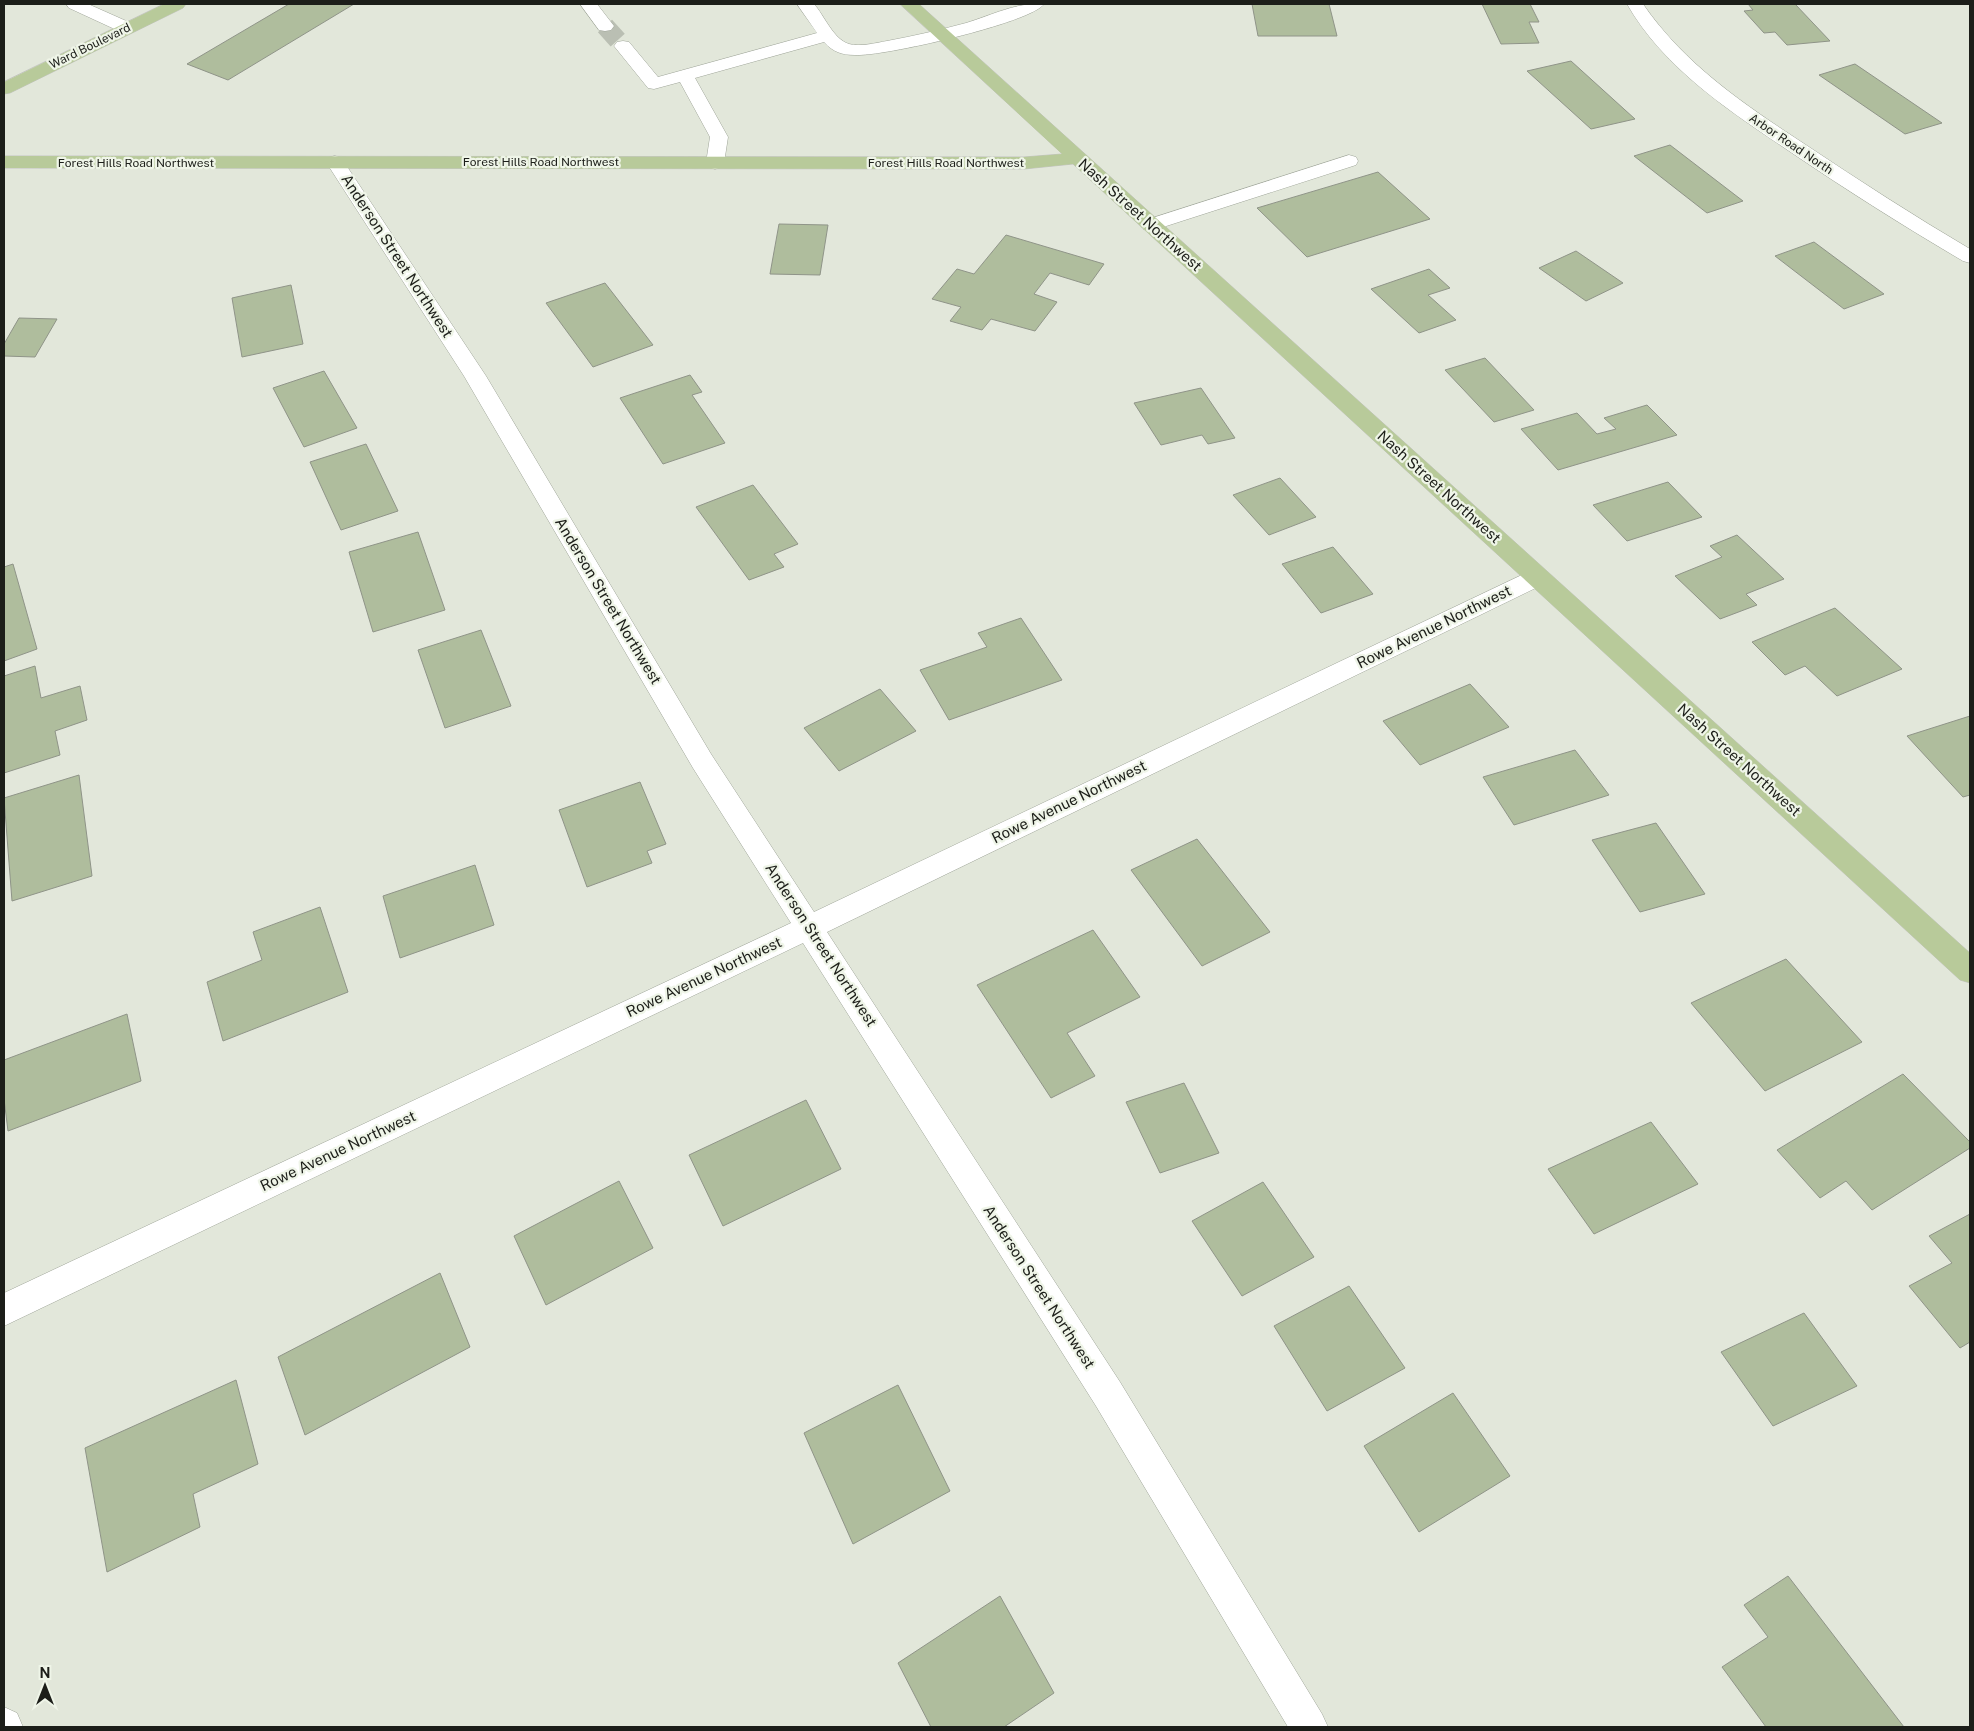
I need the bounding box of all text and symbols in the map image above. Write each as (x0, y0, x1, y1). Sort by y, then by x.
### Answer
street label: Ward Boulevard (47, 20, 133, 72)
street label: Arbor Road North (1746, 111, 1836, 177)
street label: Forest Hills Road Northwest (463, 155, 619, 169)
street label: Nash Street Northwest (1075, 155, 1205, 274)
street label: Forest Hills Road Northwest (58, 156, 214, 170)
street label: Forest Hills Road Northwest (868, 156, 1024, 170)
street label: Anderson Street Northwest (338, 171, 457, 341)
street label: Nash Street Northwest (1374, 427, 1504, 546)
street label: Anderson Street Northwest (552, 514, 665, 687)
street label: Rowe Avenue Northwest (1354, 582, 1514, 671)
street label: Nash Street Northwest (1674, 700, 1804, 819)
street label: Rowe Avenue Northwest (989, 757, 1149, 846)
street label: Anderson Street Northwest (762, 860, 881, 1030)
street label: Rowe Avenue Northwest (623, 933, 784, 1020)
street label: Rowe Avenue Northwest (257, 1107, 418, 1194)
street label: Anderson Street Northwest (980, 1202, 1099, 1372)
north arrow (20, 1661, 70, 1711)
text: N (40, 1665, 50, 1681)

